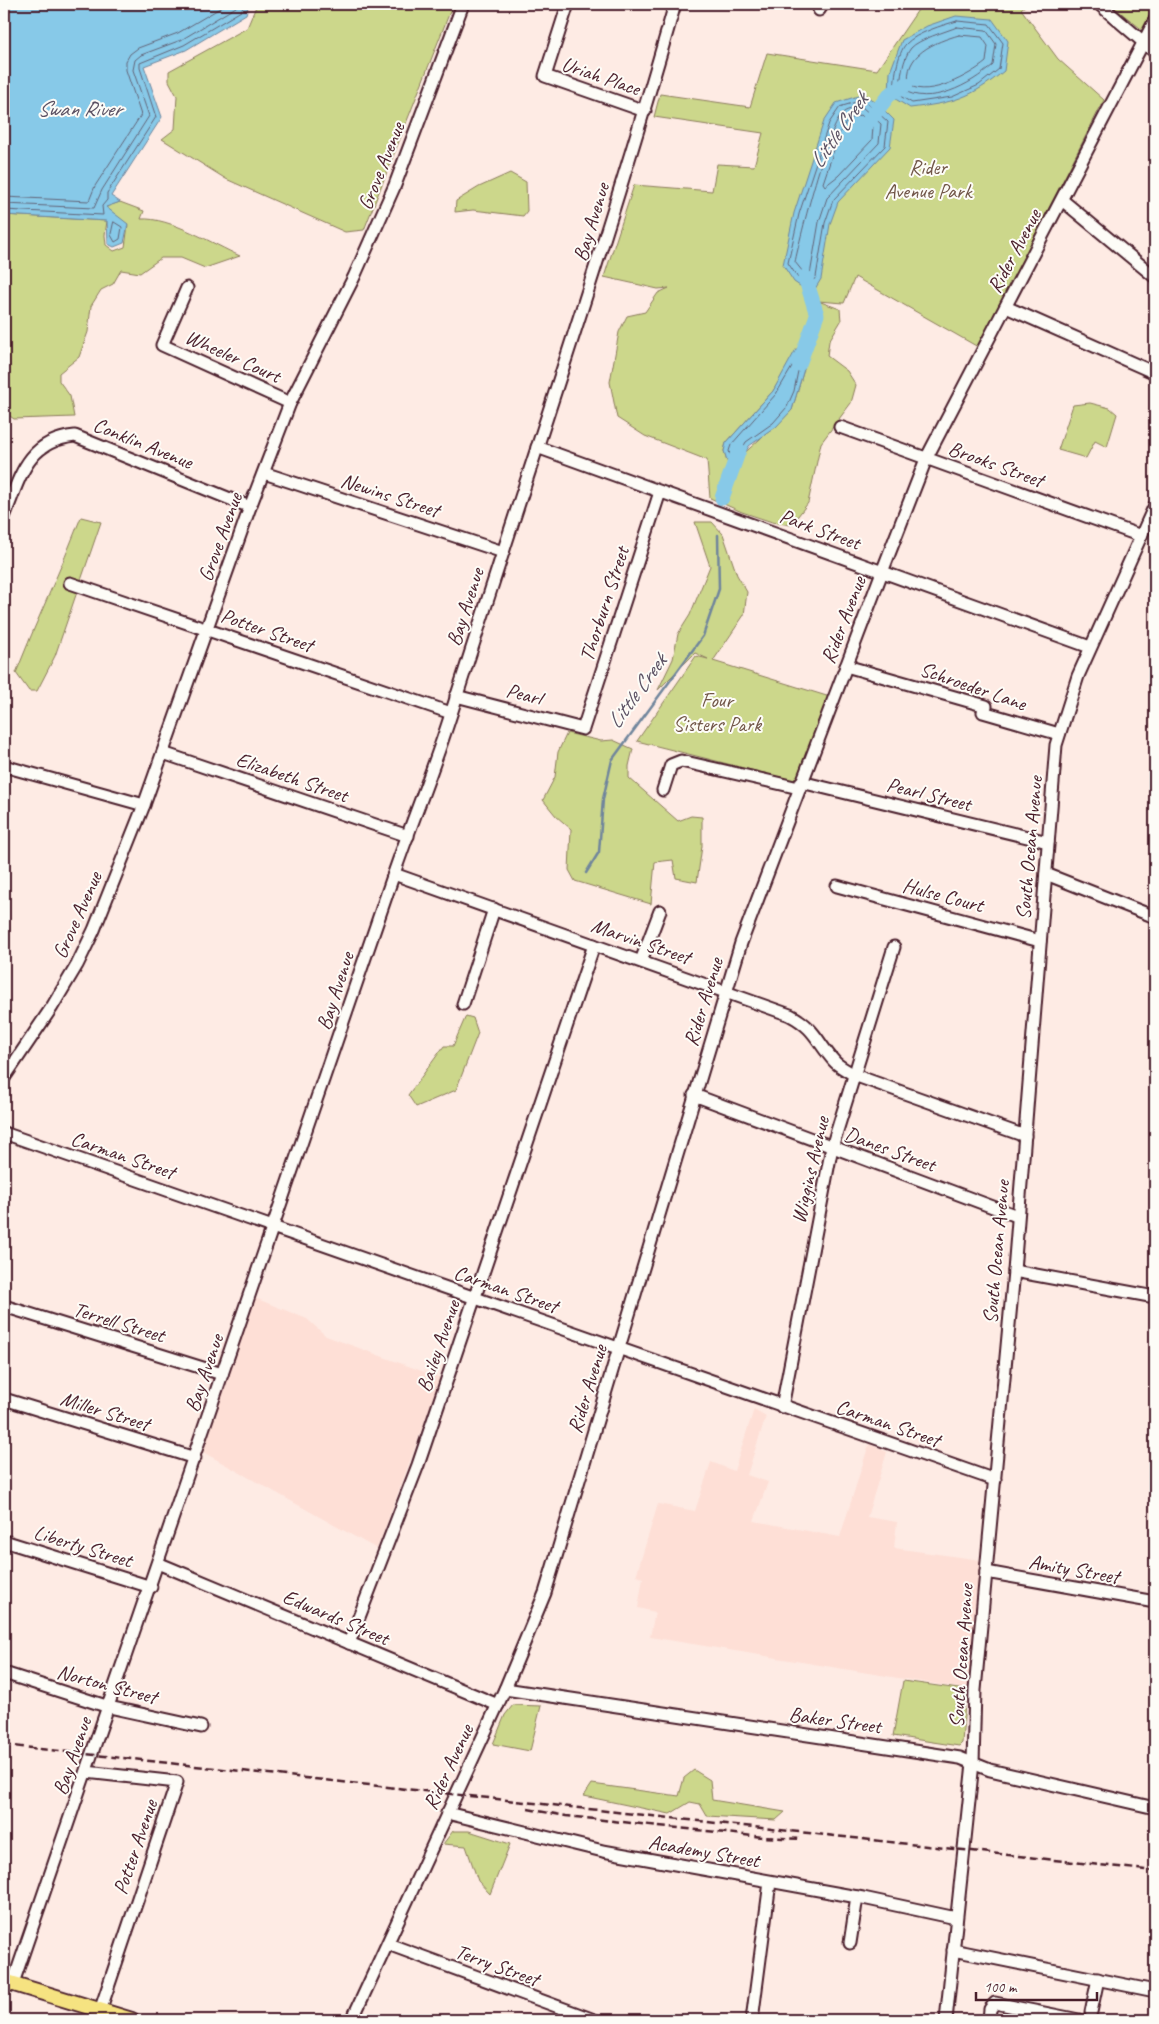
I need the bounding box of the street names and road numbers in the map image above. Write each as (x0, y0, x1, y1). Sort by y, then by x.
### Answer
street label: Uriah Place (558, 50, 646, 102)
street label: Grove Avenue (352, 117, 411, 214)
street label: Bay Avenue (567, 178, 616, 264)
street label: Rider Avenue (981, 204, 1047, 297)
street label: Wheeler Court (181, 323, 287, 389)
street label: Conklin Avenue (90, 411, 198, 475)
street label: Brooks Street (945, 435, 1050, 494)
street label: Newins Street (338, 467, 445, 524)
street label: Grove Avenue (192, 488, 248, 585)
street label: Park Street (776, 502, 866, 556)
street label: Thorburn Street (573, 541, 635, 665)
street label: Bay Avenue (440, 563, 490, 649)
street label: Rider Avenue (815, 572, 872, 667)
street label: Potter Street (218, 602, 319, 659)
street label: Schroeder Lane (916, 656, 1031, 717)
street label: Pearl (503, 677, 548, 712)
street label: Elizabeth Street (233, 746, 353, 809)
street label: Pearl Street (884, 771, 976, 818)
street label: South Ocean Avenue (1010, 773, 1048, 921)
street label: Grove Avenue (46, 867, 108, 962)
street label: Hulse Court (900, 872, 988, 919)
street label: Marvin Street (588, 912, 697, 971)
street label: Bay Avenue (310, 947, 360, 1033)
street label: Rider Avenue (677, 954, 729, 1049)
street label: Wiggins Avenue (785, 1113, 835, 1226)
street label: Danes Street (841, 1121, 941, 1178)
street label: Carman Street (68, 1125, 181, 1186)
street label: South Ocean Avenue (977, 1177, 1015, 1325)
street label: Carman Street (451, 1259, 564, 1320)
street label: Terrell Street (70, 1296, 170, 1349)
street label: Bailey Avenue (410, 1296, 466, 1395)
street label: Bay Avenue (179, 1329, 230, 1415)
street label: Rider Avenue (561, 1341, 613, 1436)
street label: Miller Street (57, 1385, 155, 1438)
street label: Carman Street (833, 1393, 946, 1454)
street label: Liberty Street (31, 1519, 137, 1574)
street label: Amity Street (1027, 1548, 1124, 1590)
street label: South Ocean Avenue (943, 1581, 979, 1729)
street label: Edwards Street (279, 1583, 395, 1652)
street label: Norton Street (54, 1658, 163, 1711)
street label: Baker Street (787, 1701, 885, 1740)
street label: Bay Avenue (47, 1712, 98, 1798)
street label: Rider Avenue (417, 1719, 480, 1814)
street label: Potter Avenue (107, 1795, 164, 1898)
street label: Academy Street (647, 1829, 763, 1874)
street label: Terry Street (452, 1938, 545, 1993)

